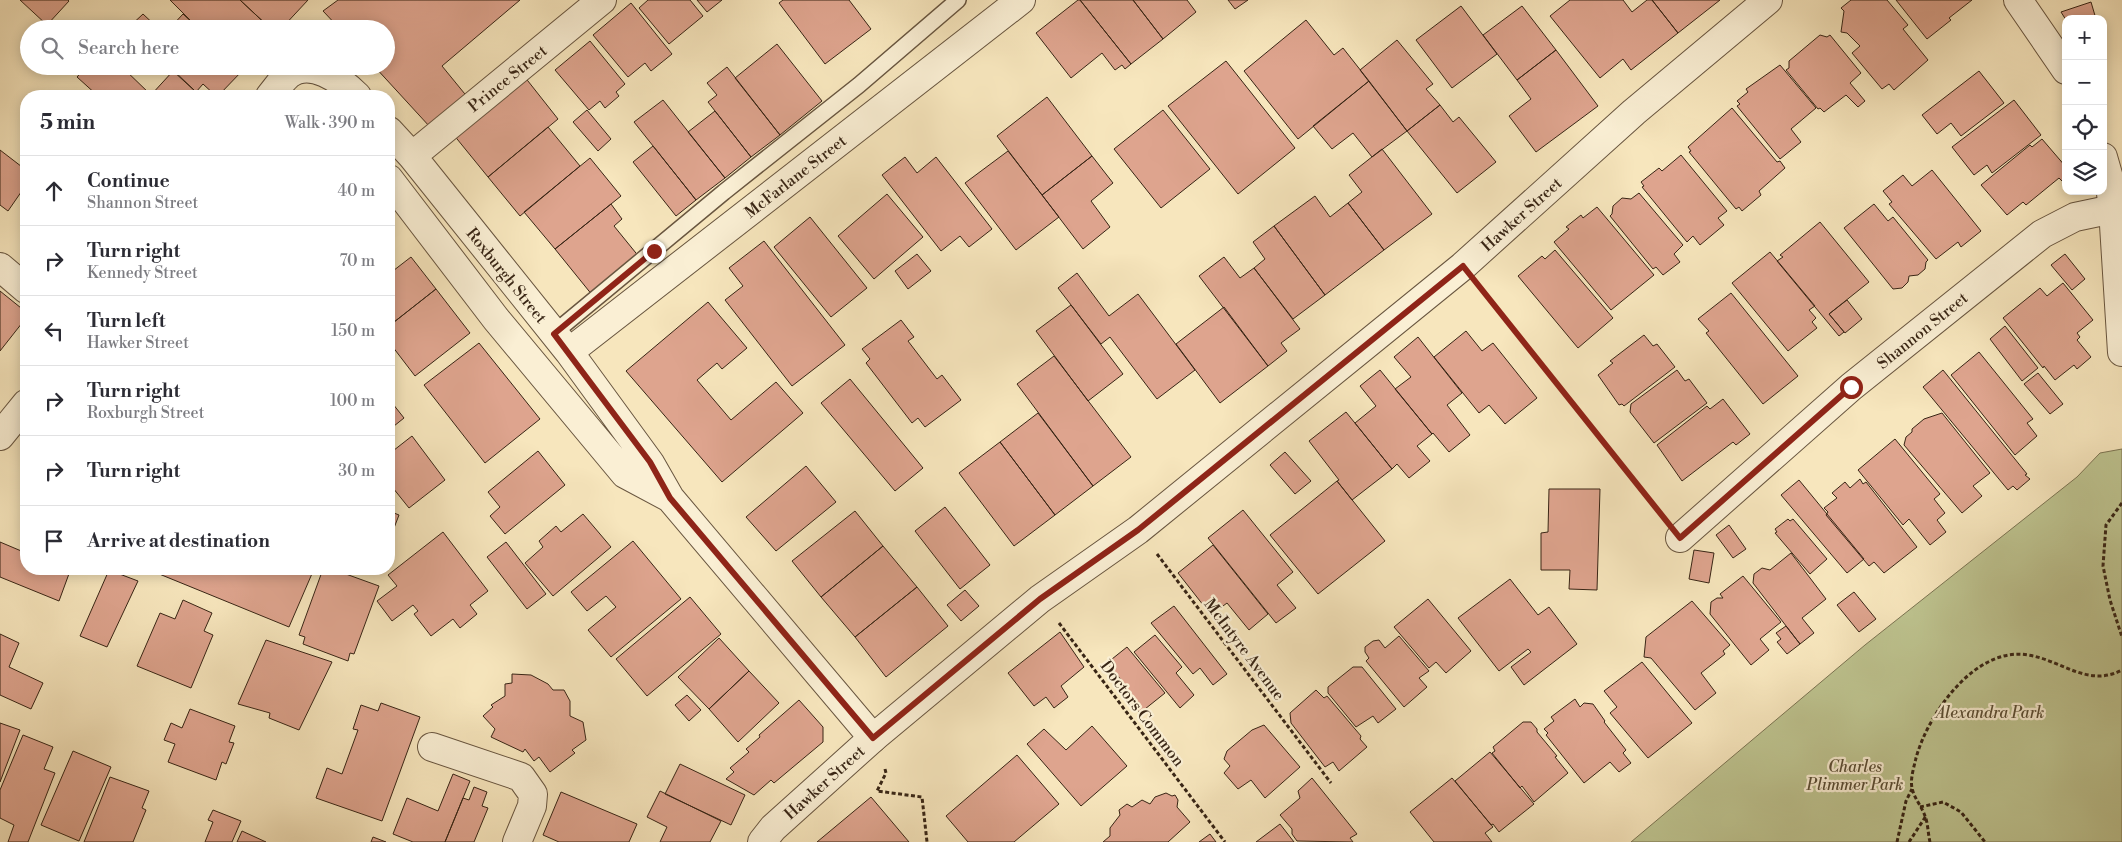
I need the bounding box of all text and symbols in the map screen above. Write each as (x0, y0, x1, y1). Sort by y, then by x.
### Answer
map controls (2062, 15, 2107, 195)
button: + (2062, 15, 2107, 60)
search box (20, 20, 395, 75)
icon: search (38, 34, 66, 62)
text: Search here (78, 36, 179, 60)
street label: Prince Street (464, 41, 551, 117)
button: − (2062, 60, 2107, 105)
button: locate (2062, 105, 2107, 150)
text: 5 min (40, 110, 95, 136)
text: Walk · 390 m (285, 113, 375, 133)
street label: McFarlane Street (741, 131, 851, 223)
button: layers (2062, 150, 2107, 195)
text: Continue (87, 169, 170, 193)
street label: Hawker Street (1477, 173, 1566, 256)
icon: ahead (40, 177, 68, 205)
text: 40 m (338, 181, 375, 201)
text: Shannon Street (87, 193, 198, 213)
street label: Roxburgh Street (462, 224, 551, 328)
text: Turn right (87, 239, 180, 263)
route end (643, 240, 666, 263)
icon: right (40, 247, 68, 275)
text: 70 m (339, 251, 375, 271)
text: Kennedy Street (87, 263, 198, 283)
street label: Shannon Street (1873, 288, 1972, 374)
text: Turn left (87, 309, 166, 333)
icon: left (40, 317, 68, 345)
text: 150 m (331, 321, 375, 341)
text: Hawker Street (87, 333, 189, 353)
route start (1840, 376, 1863, 399)
text: Turn right (87, 379, 180, 403)
icon: right (40, 387, 68, 415)
text: 100 m (330, 391, 375, 411)
text: Roxburgh Street (87, 403, 204, 423)
icon: right (40, 457, 68, 485)
text: Turn right (87, 459, 180, 483)
text: 30 m (338, 461, 375, 481)
icon: arrive (40, 527, 68, 555)
text: Arrive at destination (87, 529, 270, 553)
street label: McIntyre Avenue (1199, 595, 1289, 704)
street label: Doctors Common (1096, 657, 1189, 771)
park label: Alexandra Park (1934, 703, 2044, 723)
street label: Hawker Street (780, 741, 869, 824)
park label: Charles Plimmer Park (1806, 757, 1903, 795)

